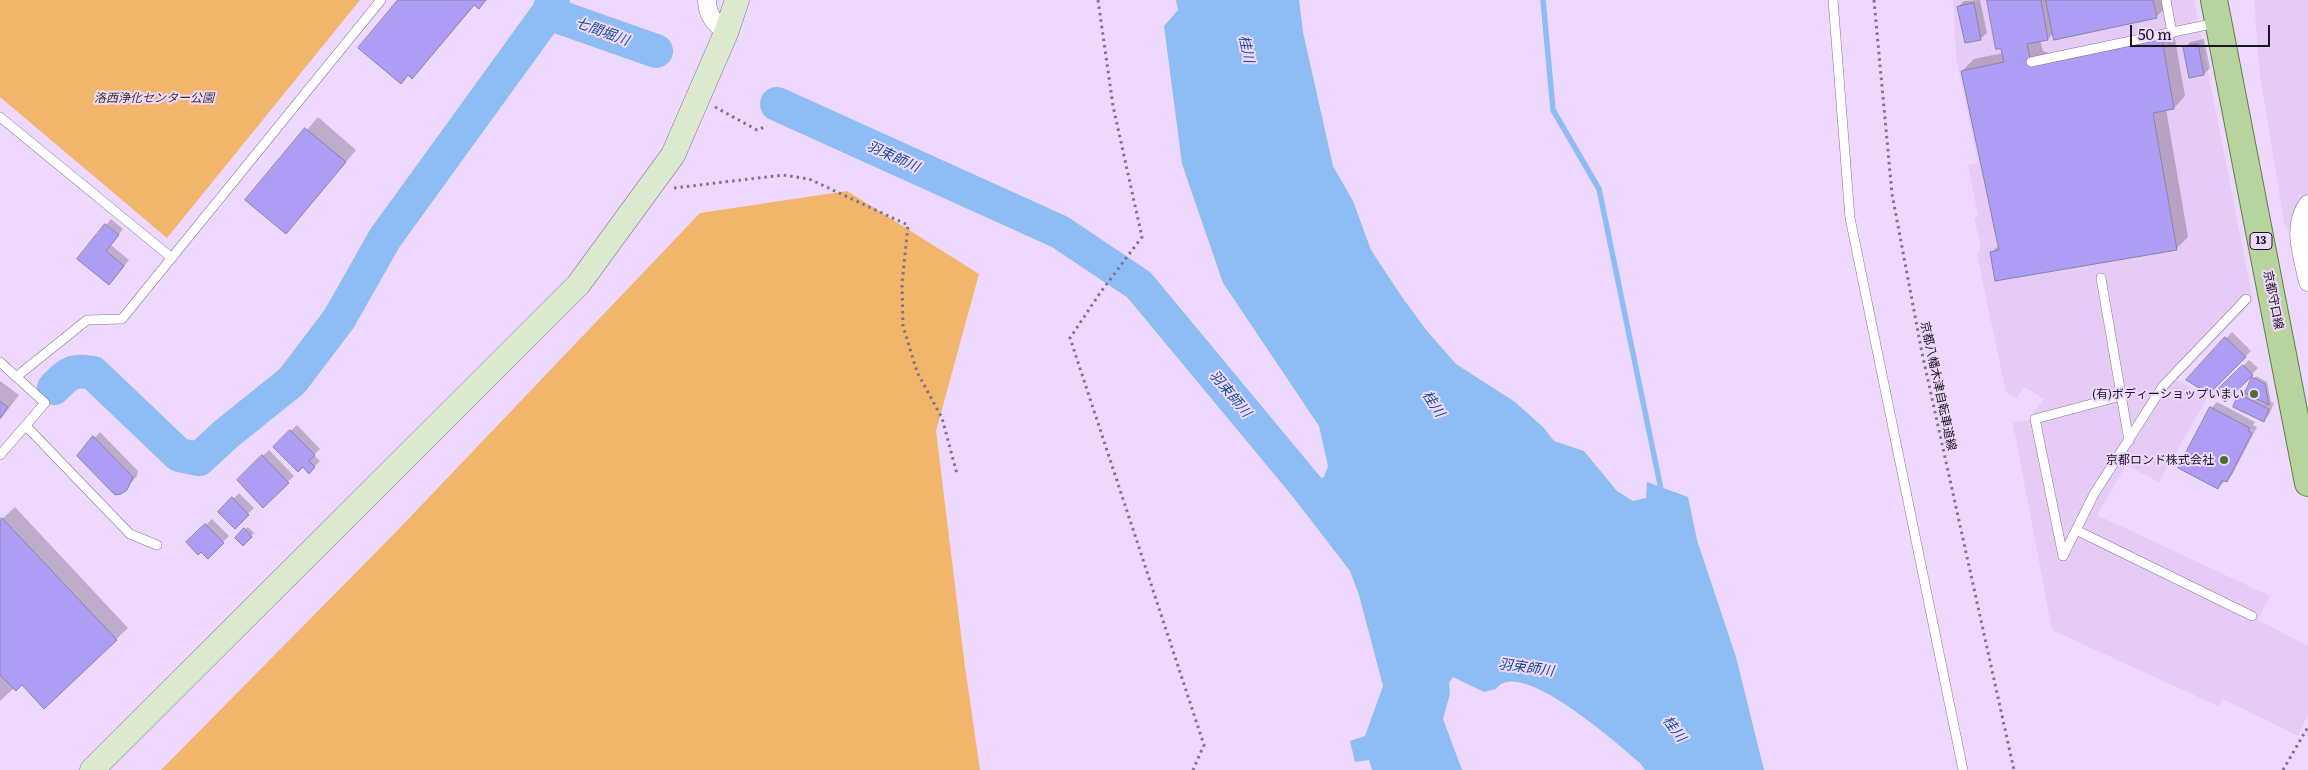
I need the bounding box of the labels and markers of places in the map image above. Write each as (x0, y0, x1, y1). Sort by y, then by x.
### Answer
place label: (有)ボディーショップいまい (2092, 387, 2244, 401)
marker: (有)ボディーショップいまい (2248, 388, 2260, 400)
place label: 京都ロンド株式会社 (2106, 453, 2214, 467)
marker: 京都ロンド株式会社 (2218, 454, 2230, 466)

